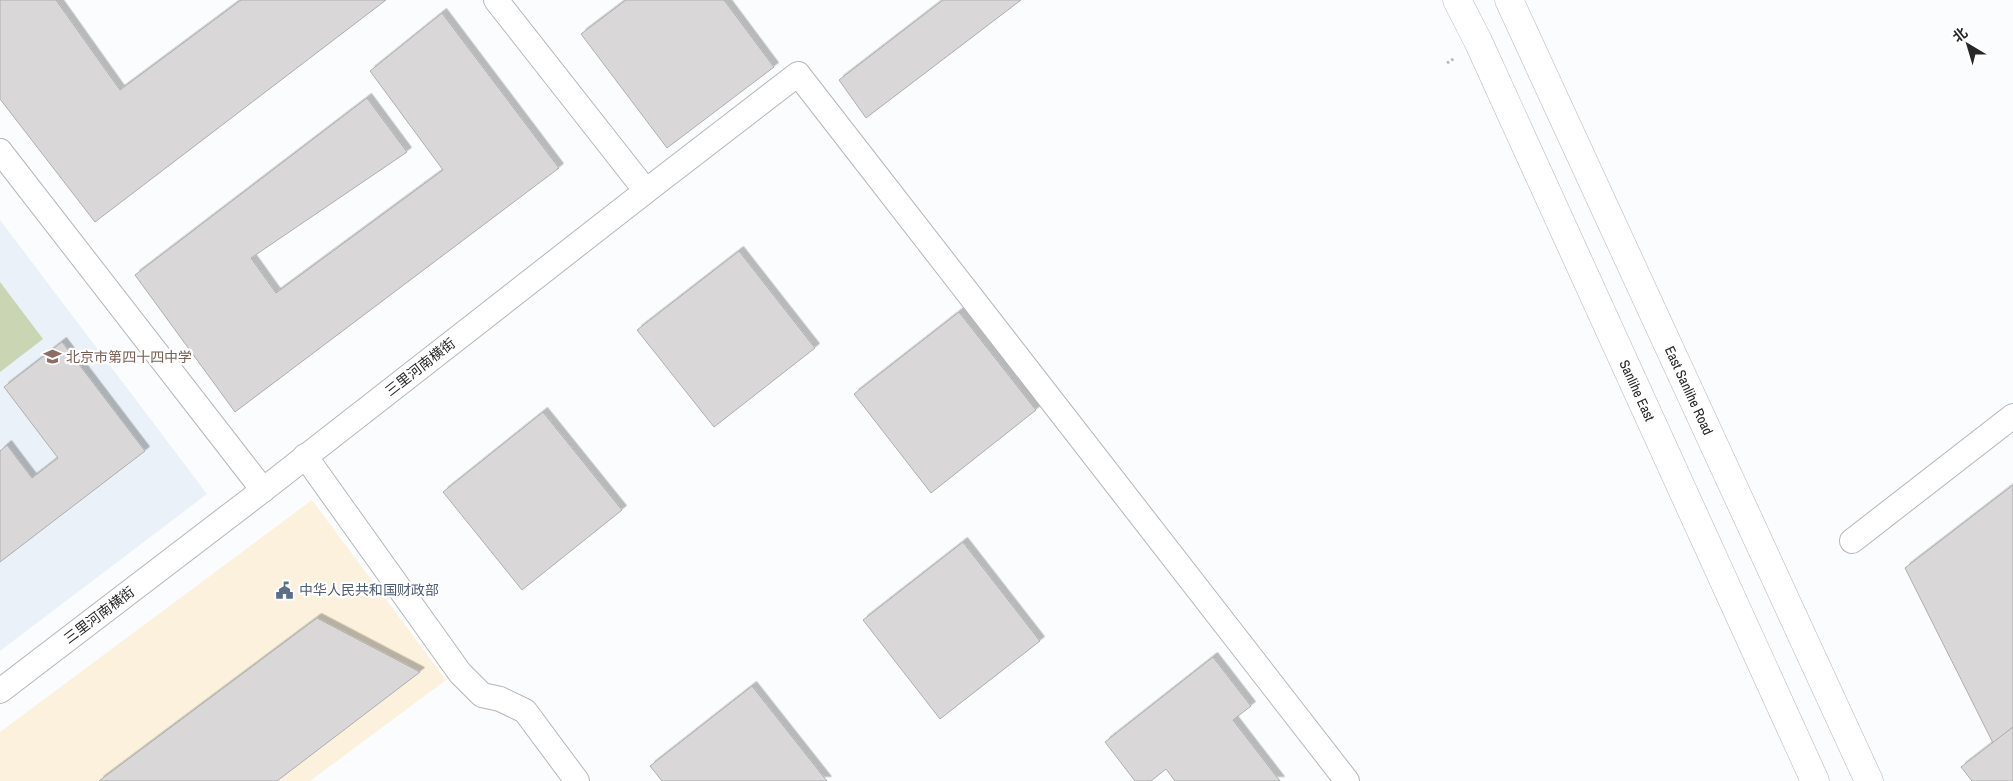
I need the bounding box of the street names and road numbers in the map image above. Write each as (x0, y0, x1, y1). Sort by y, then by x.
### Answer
street label: 三里河南横街 (381, 334, 459, 400)
street label: East Sanlihe Road (1661, 343, 1717, 438)
street label: Sanlihe East (1615, 357, 1659, 424)
street label: 三里河南横街 (60, 583, 138, 647)

